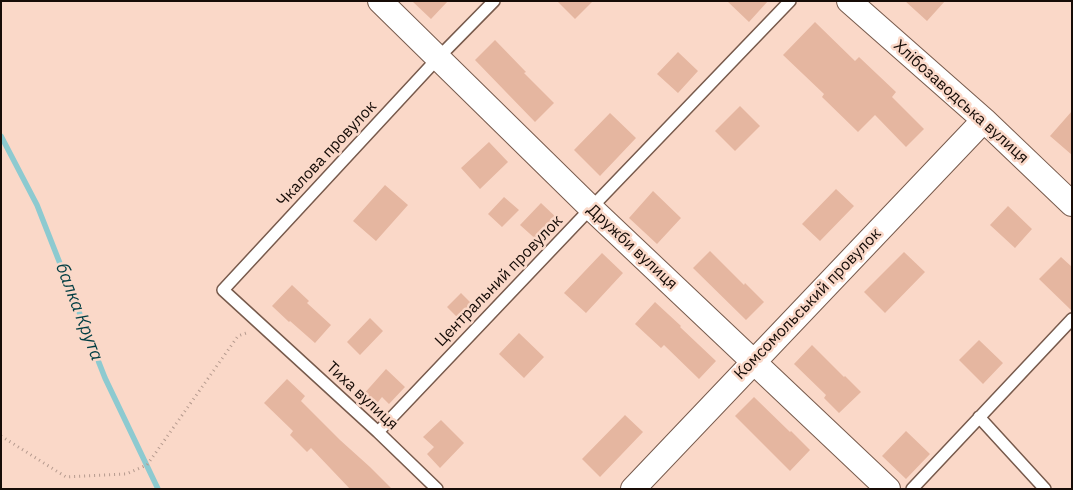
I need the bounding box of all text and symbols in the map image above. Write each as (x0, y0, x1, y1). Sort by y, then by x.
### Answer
street label: Хлібозаводська вулиця (890, 36, 1032, 168)
street label: Чкалова провулок (273, 97, 381, 211)
street label: Дружби вулиця (583, 200, 681, 294)
street label: Центральний провулок (431, 211, 567, 351)
street label: Комсомольський провулок (731, 224, 885, 384)
water label: балка Крута (50, 260, 108, 364)
street label: Тиха вулиця (322, 358, 402, 434)

